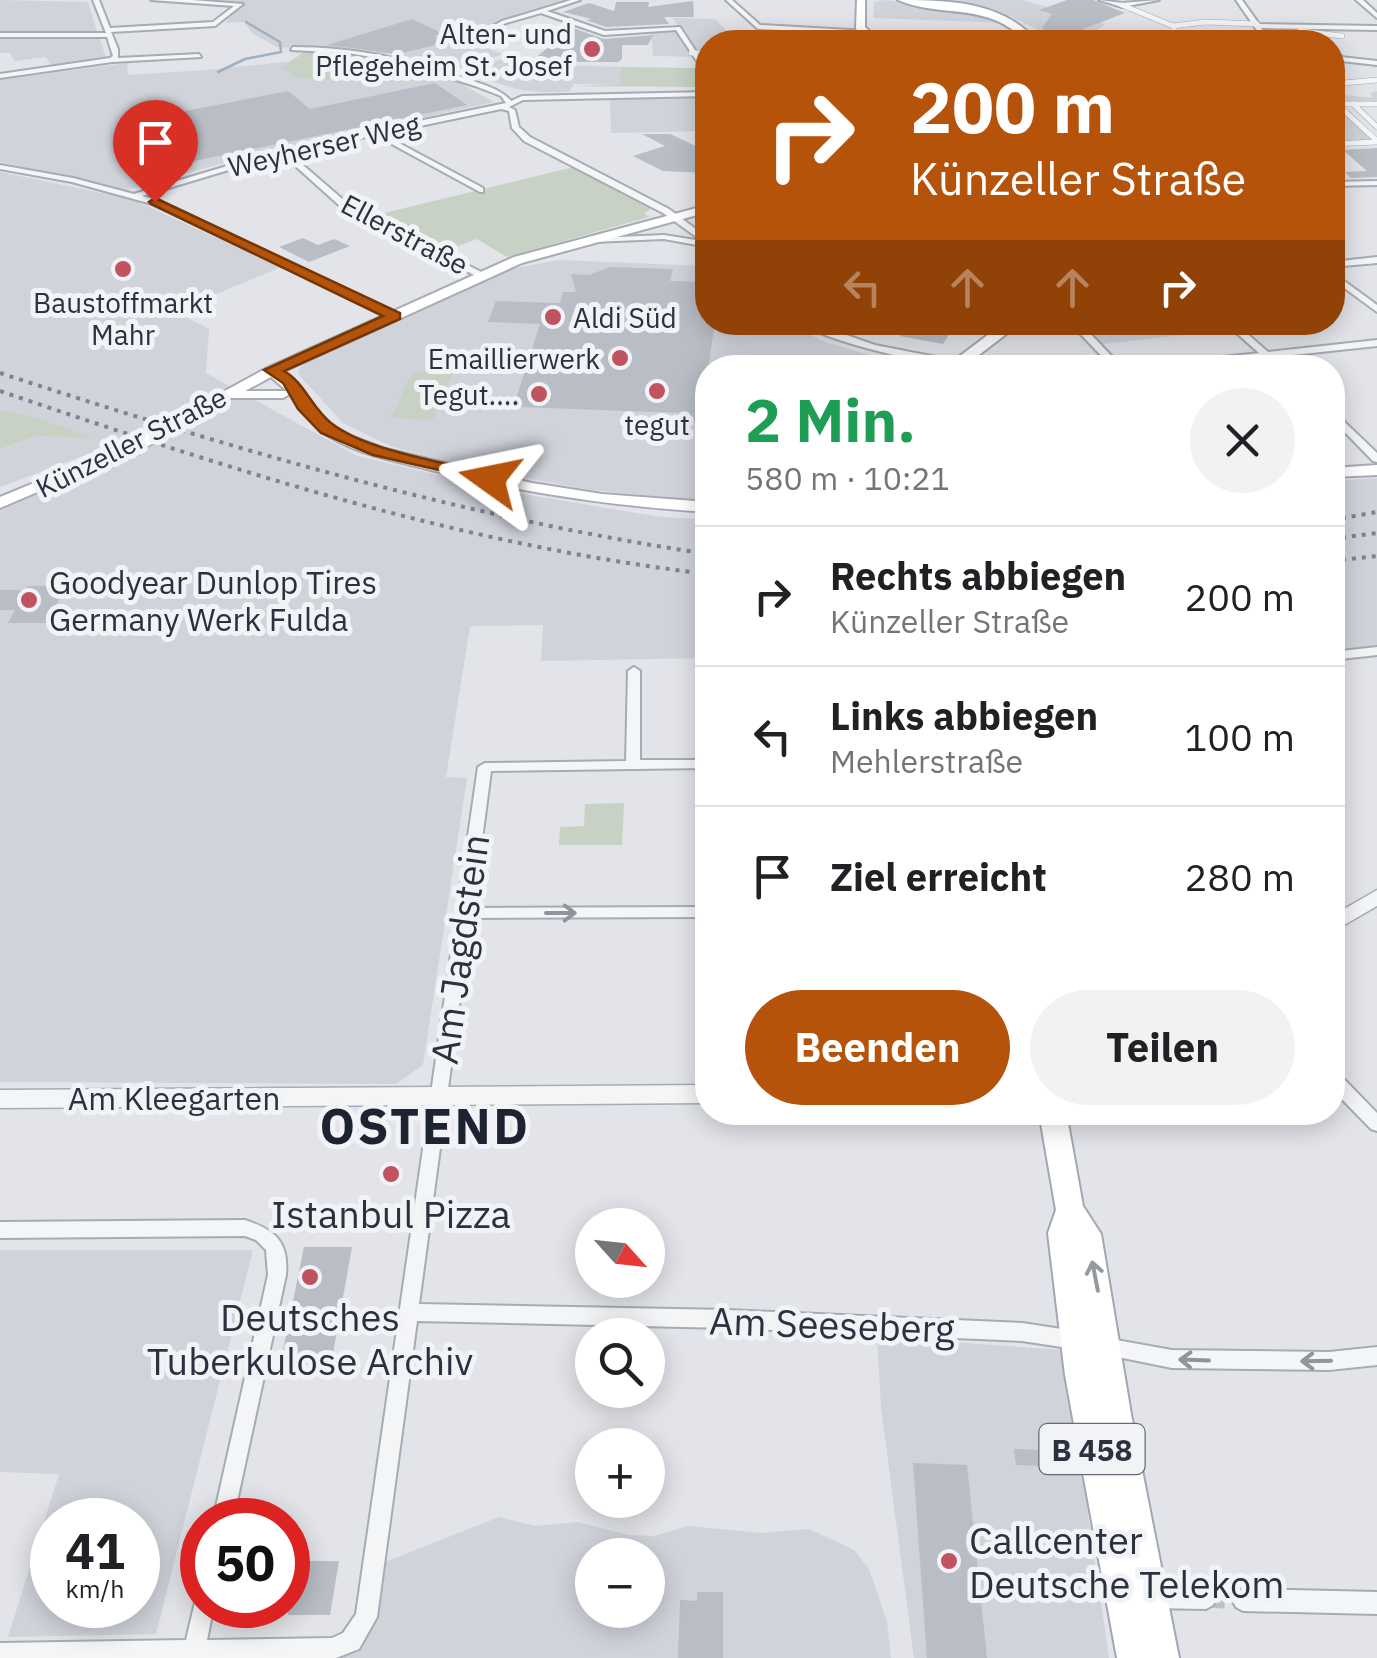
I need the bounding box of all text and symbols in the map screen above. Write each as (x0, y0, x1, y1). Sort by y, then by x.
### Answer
place label: Alten- und Pflegeheim St. Josef (315, 15, 572, 84)
marker: Alten- und Pflegeheim St. Josef (581, 38, 603, 60)
text: 200 m (910, 61, 1115, 152)
icon: right (745, 70, 875, 200)
pin (113, 100, 198, 203)
street label: Weyherser Weg (224, 105, 424, 185)
icon: arrive (128, 115, 183, 170)
text: Künzeller Straße (910, 149, 1246, 207)
street label: Ellerstraße (335, 185, 475, 283)
marker: Baustoffmarkt Mahr (112, 258, 134, 280)
icon: left (835, 260, 890, 315)
icon: ahead (940, 260, 995, 315)
icon: ahead (1045, 260, 1100, 315)
icon: right (1150, 260, 1205, 315)
place label: Baustoffmarkt Mahr (33, 284, 213, 353)
place label: Aldi Süd (573, 299, 677, 336)
marker: Aldi Süd (542, 306, 564, 328)
place label: Emaillierwerk (428, 340, 600, 377)
marker: Emaillierwerk (609, 347, 631, 369)
place label: Tegut.... (419, 376, 519, 413)
street label: Künzeller Straße (29, 378, 233, 506)
marker: tegut (646, 380, 668, 402)
text: 2 Min. (745, 380, 916, 459)
marker: Tegut.... (528, 383, 550, 405)
button: close (1190, 388, 1295, 493)
place label: tegut (624, 406, 690, 443)
position arrow (438, 427, 542, 531)
text: 580 m · 10:21 (745, 457, 950, 499)
text: Rechts abbiegen (830, 551, 1126, 600)
place label: Goodyear Dunlop Tires Germany Werk Fulda (49, 561, 377, 640)
icon: right (745, 569, 800, 624)
text: 200 m (1184, 572, 1295, 621)
marker: Goodyear Dunlop Tires Germany Werk Fulda (18, 589, 40, 611)
text: Künzeller Straße (830, 600, 1069, 642)
text: Links abbiegen (830, 691, 1098, 740)
icon: left (745, 709, 800, 764)
text: 100 m (1184, 712, 1295, 761)
text: Mehlerstraße (830, 740, 1023, 782)
street label: Am Jagdstein (419, 831, 499, 1067)
icon: arrive (745, 849, 800, 904)
text: Ziel erreicht (830, 852, 1047, 901)
text: 280 m (1184, 852, 1295, 901)
one-way arrow (544, 904, 576, 922)
button: Beenden (745, 990, 1010, 1105)
button: Teilen (1030, 990, 1295, 1105)
street label: Am Kleegarten (68, 1077, 280, 1119)
district label: OSTEND (319, 1093, 531, 1158)
marker: Istanbul Pizza (380, 1163, 402, 1185)
place label: Istanbul Pizza (271, 1189, 511, 1238)
north arrow (575, 1208, 665, 1298)
map controls (575, 1208, 665, 1628)
one-way arrow (1085, 1261, 1104, 1293)
marker: Deutsches Tuberkulose Archiv (299, 1266, 321, 1288)
place label: Deutsches Tuberkulose Archiv (147, 1292, 474, 1385)
street label: Am Seeseberg (708, 1295, 956, 1353)
button: search (575, 1318, 665, 1408)
one-way arrow (1178, 1350, 1210, 1369)
one-way arrow (1301, 1352, 1334, 1370)
road number: B 458 (1040, 1424, 1144, 1474)
button: + (575, 1428, 665, 1518)
speed limit sign: 50 (180, 1498, 310, 1628)
place label: Callcenter Deutsche Telekom (969, 1515, 1284, 1608)
text: 41 (65, 1518, 125, 1583)
button: − (575, 1538, 665, 1628)
marker: Callcenter Deutsche Telekom (938, 1550, 960, 1572)
text: km/h (66, 1572, 124, 1605)

